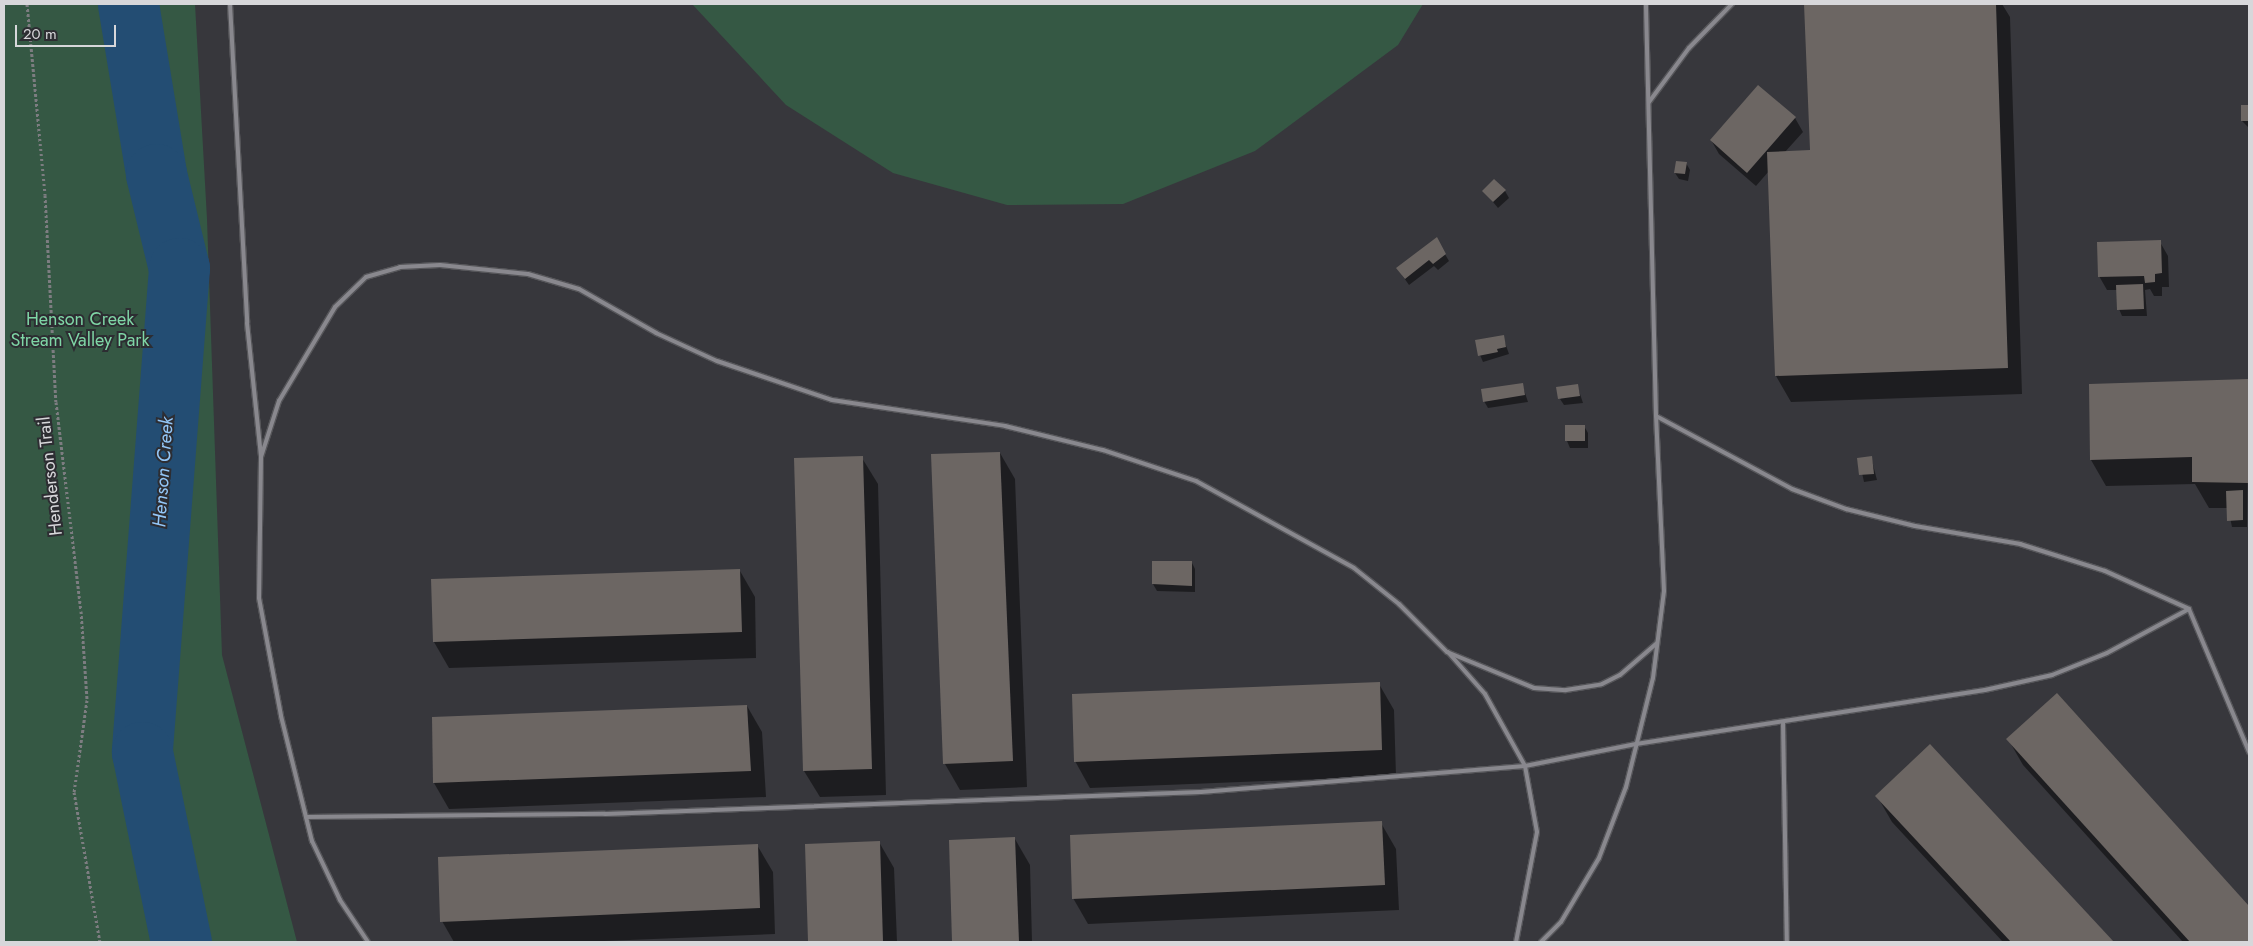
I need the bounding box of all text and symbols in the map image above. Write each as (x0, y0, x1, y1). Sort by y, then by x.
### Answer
scale bar (18, 15, 119, 47)
text: 20 m (23, 23, 57, 45)
park label: Henson Creek Stream Valley Park (11, 309, 149, 352)
street label: Henderson Trail (33, 415, 67, 537)
water label: Henson Creek (148, 416, 178, 528)

